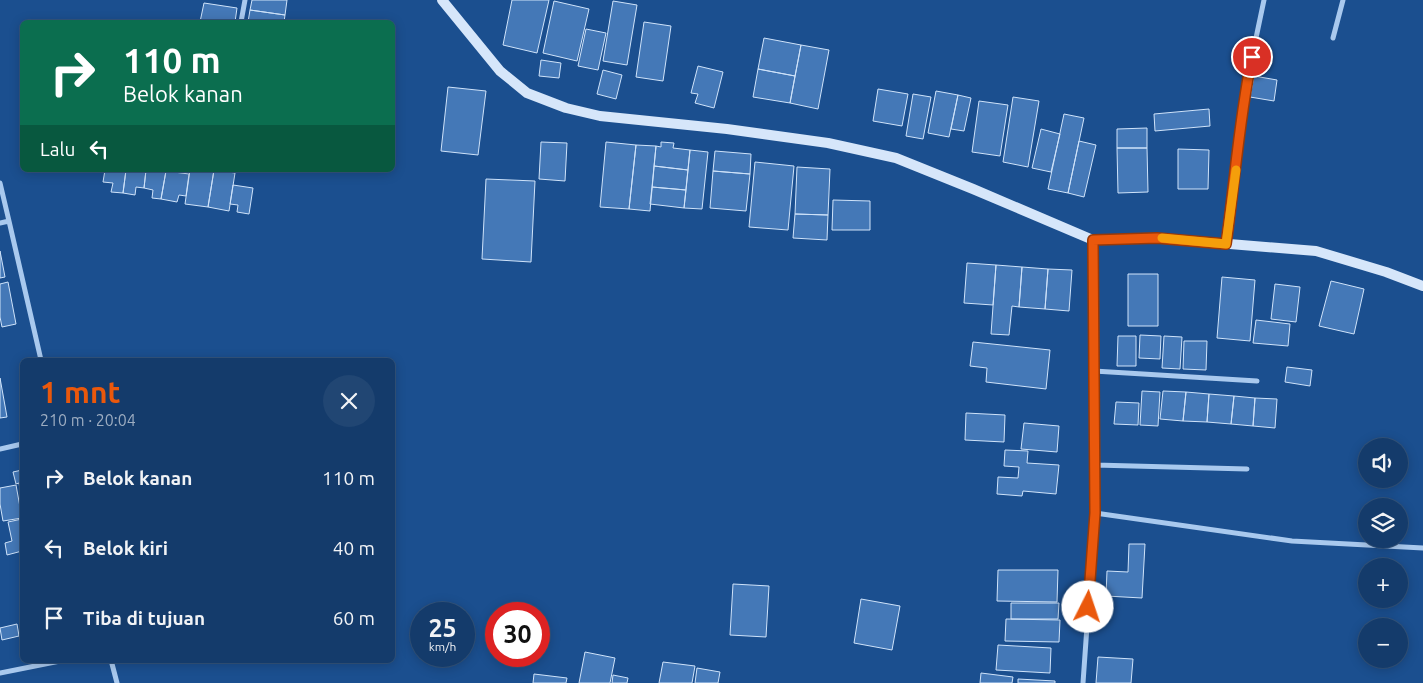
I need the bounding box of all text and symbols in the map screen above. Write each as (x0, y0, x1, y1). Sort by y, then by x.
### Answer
pin (1231, 36, 1273, 78)
icon: right (40, 40, 105, 105)
text: 110 m (123, 40, 221, 80)
icon: arrive (1238, 43, 1266, 71)
text: Belok kanan (123, 81, 243, 106)
icon: left (85, 135, 113, 163)
text: Lalu (40, 138, 75, 160)
text: 1 mnt (40, 375, 120, 409)
button: close (323, 375, 375, 427)
text: 210 m · 20:04 (40, 411, 136, 429)
map controls (1358, 438, 1408, 668)
button: sound (1358, 438, 1408, 488)
icon: right (40, 464, 68, 492)
text: Belok kanan (83, 467, 192, 489)
text: 110 m (322, 467, 375, 489)
button: layers (1358, 498, 1408, 548)
icon: left (40, 534, 68, 562)
text: Belok kiri (83, 537, 168, 559)
text: 40 m (333, 537, 375, 559)
button: + (1358, 558, 1408, 608)
position arrow (1061, 580, 1113, 632)
speed limit sign: 30 (485, 602, 550, 667)
icon: arrive (40, 604, 68, 632)
text: Tiba di tujuan (83, 607, 205, 629)
text: 60 m (333, 607, 375, 629)
text: 25 (428, 614, 457, 642)
button: − (1358, 618, 1408, 668)
text: km/h (429, 640, 456, 653)

